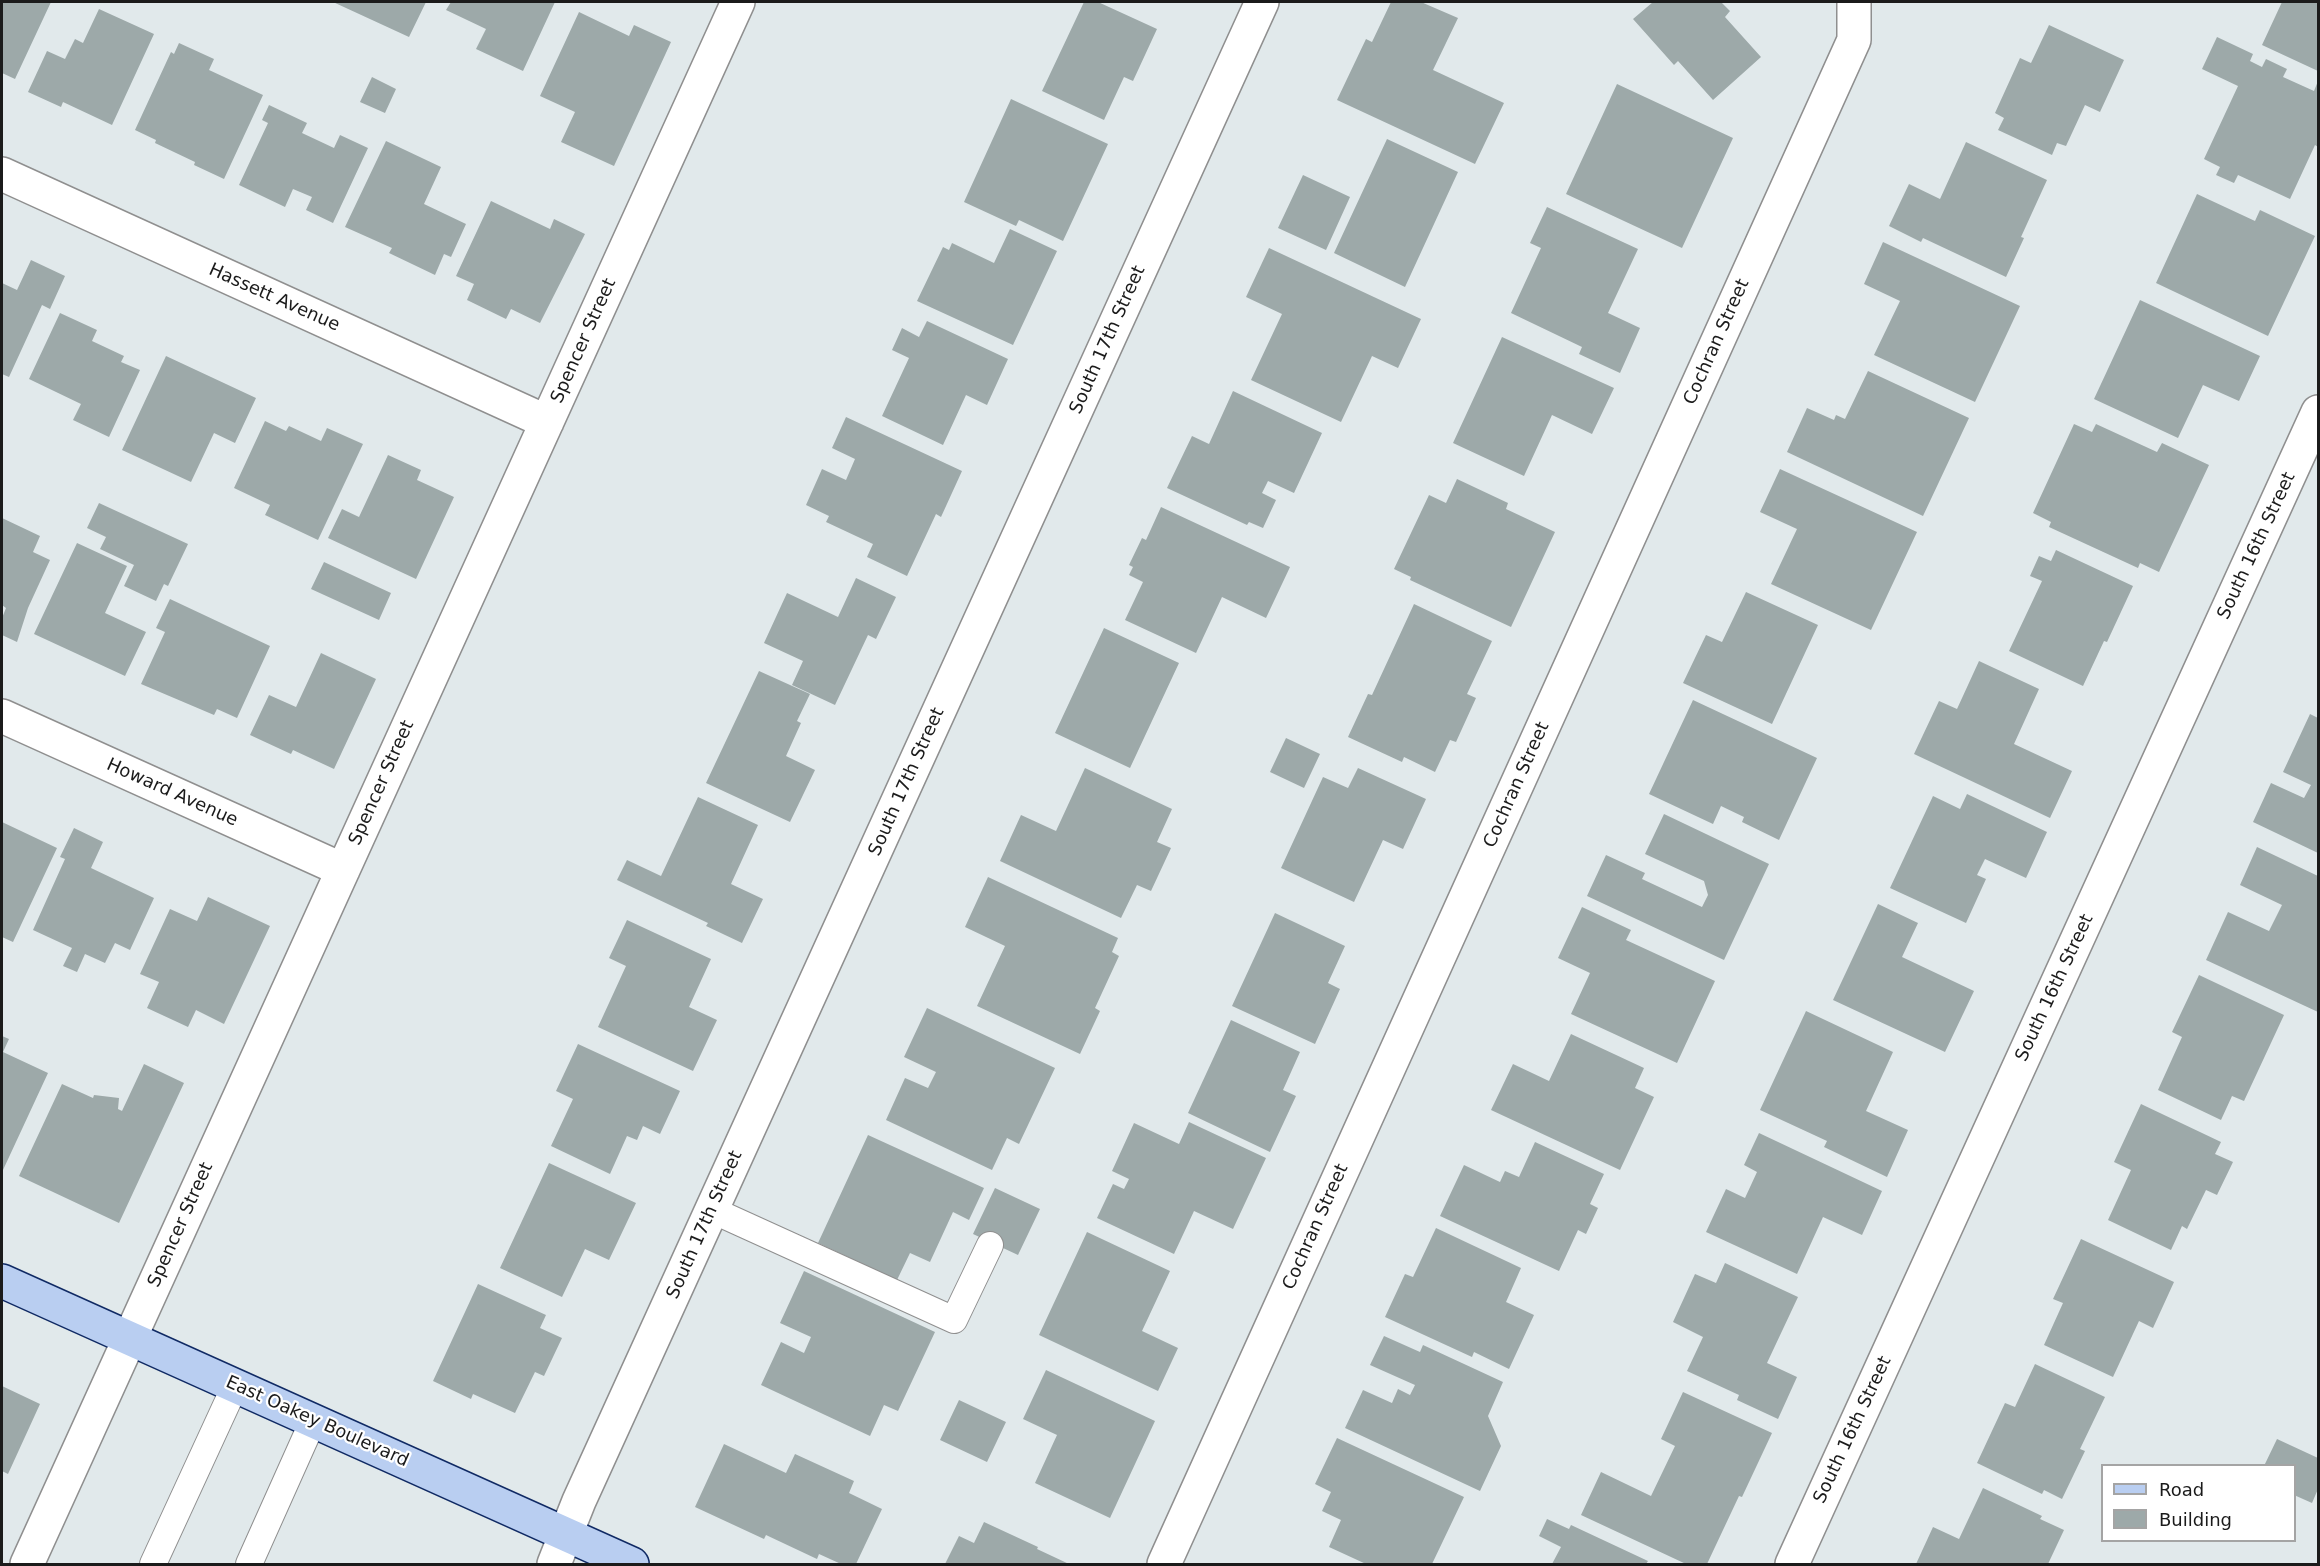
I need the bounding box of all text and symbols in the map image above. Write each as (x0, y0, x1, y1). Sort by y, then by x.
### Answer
street label: Hassett Avenue (205, 259, 343, 337)
street label: South 17th Street (1066, 263, 1150, 417)
street label: Spencer Street (547, 275, 621, 407)
street label: Cochran Street (1680, 276, 1754, 408)
street label: South 16th Street (2213, 469, 2301, 623)
street label: South 17th Street (865, 705, 949, 859)
street label: Spencer Street (345, 717, 419, 849)
street label: Cochran Street (1480, 719, 1554, 851)
street label: Howard Avenue (103, 754, 241, 832)
street label: South 16th Street (2011, 911, 2099, 1065)
street label: South 17th Street (663, 1148, 747, 1302)
street label: Spencer Street (144, 1159, 218, 1291)
street label: Cochran Street (1279, 1161, 1353, 1293)
street label: South 16th Street (1809, 1353, 1897, 1507)
street label: East Oakey Boulevard (222, 1372, 412, 1472)
legend (2101, 1464, 2296, 1542)
text: Road (2159, 1479, 2204, 1500)
text: Building (2159, 1509, 2232, 1530)

